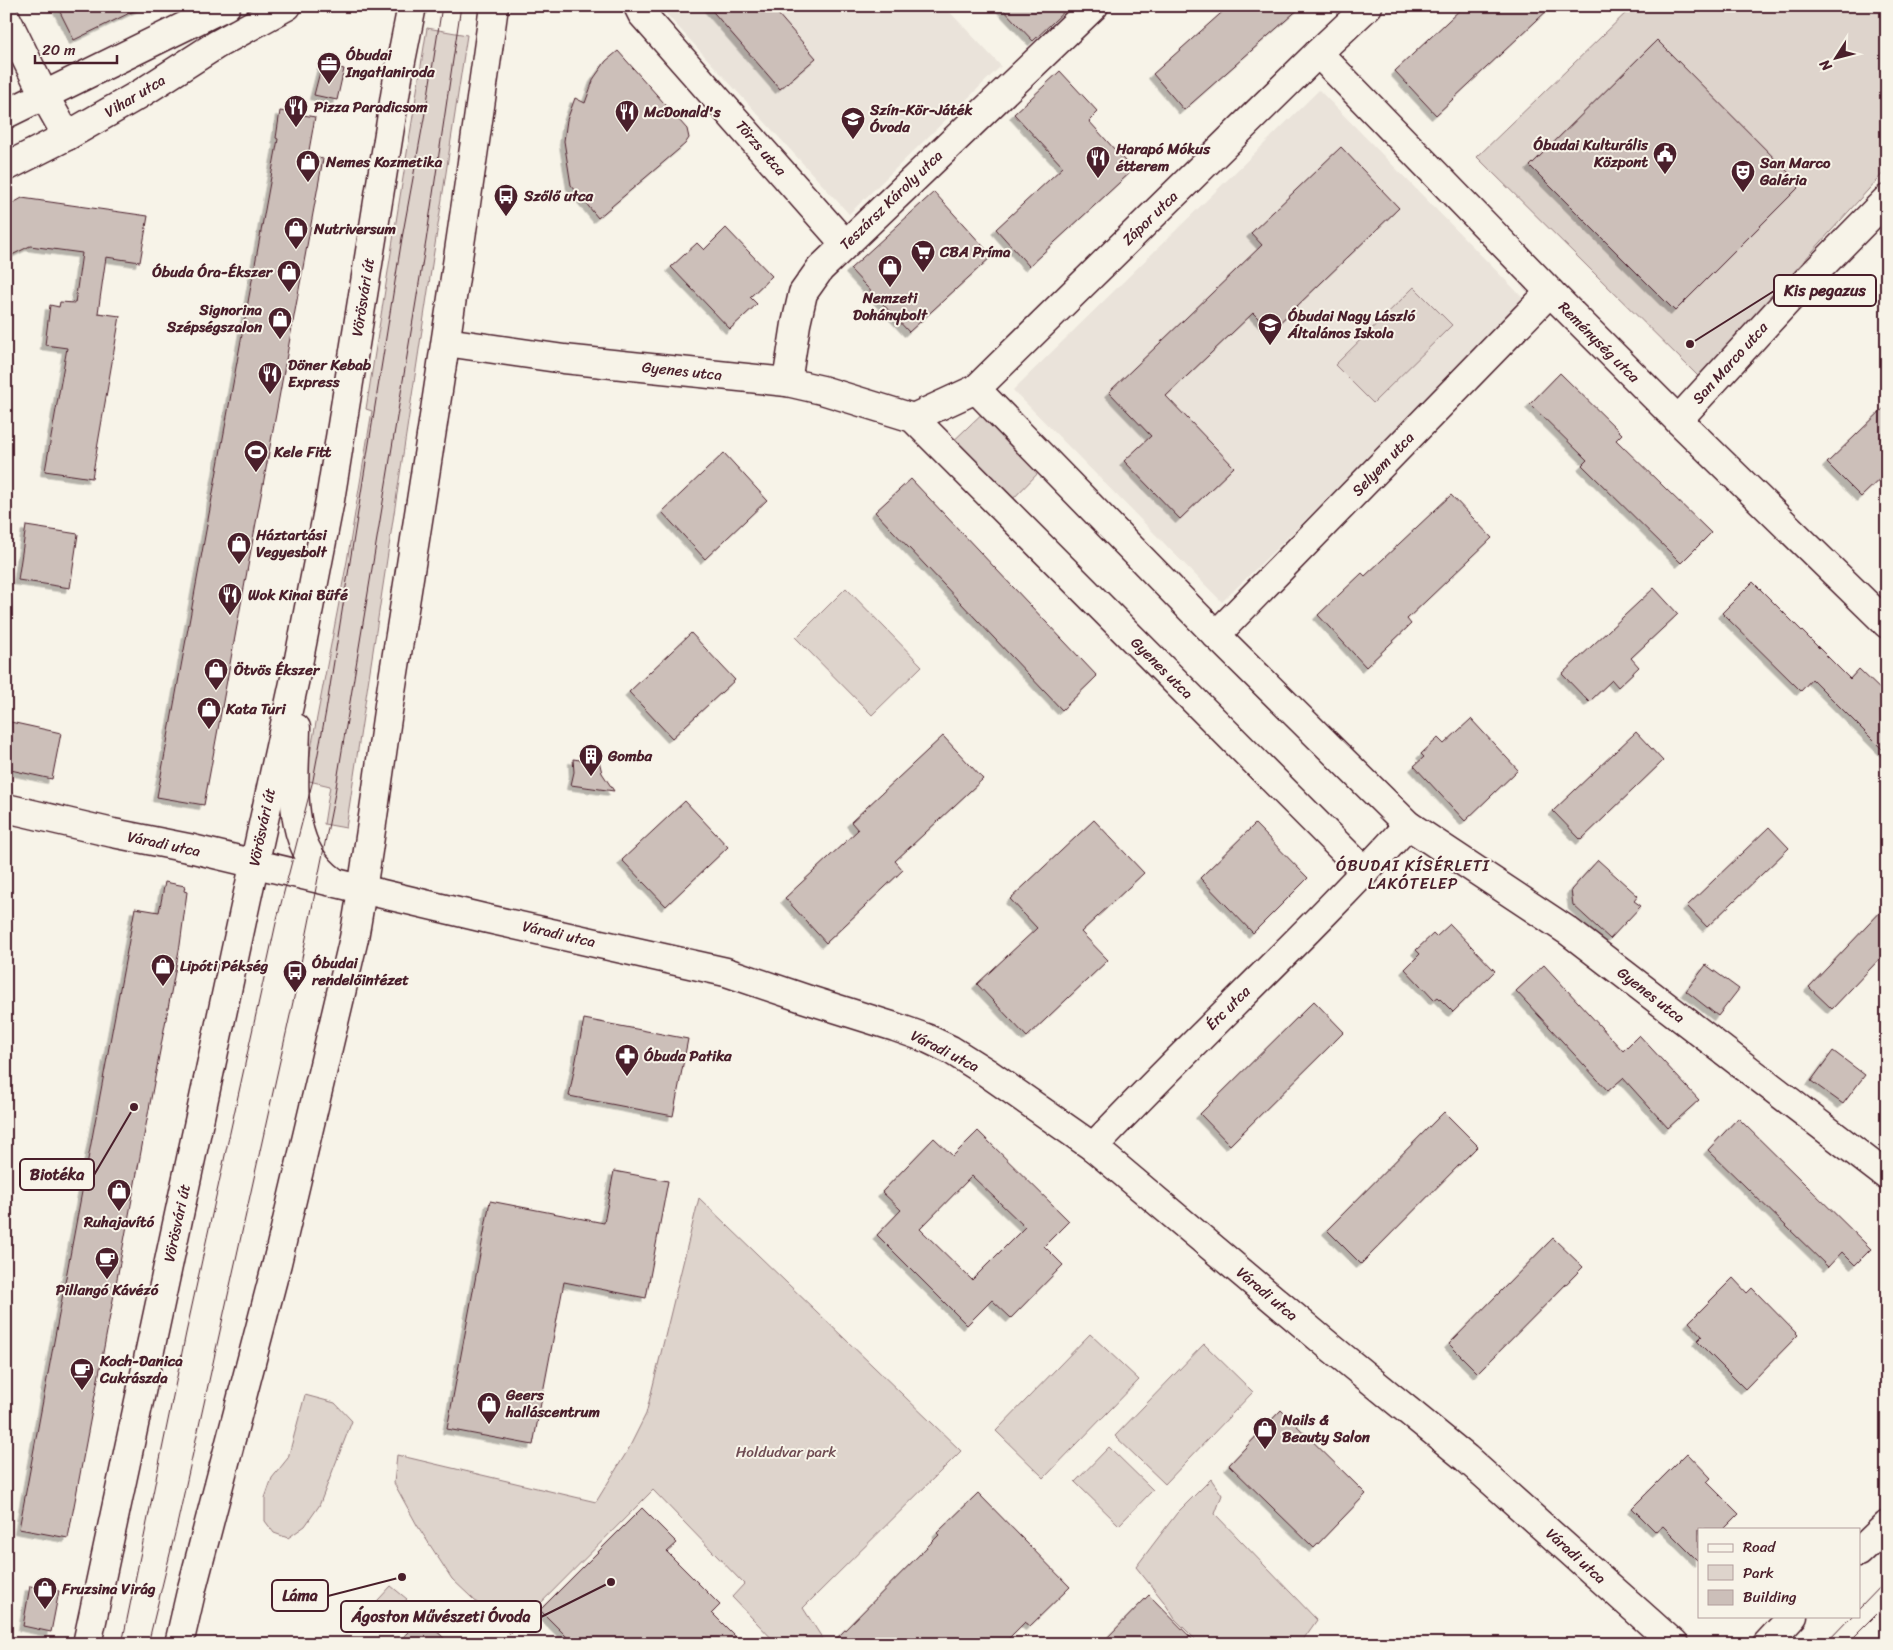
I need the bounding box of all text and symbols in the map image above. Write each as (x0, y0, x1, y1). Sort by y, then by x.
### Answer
scale bar (35, 32, 118, 64)
north arrow (1810, 32, 1860, 82)
text: 20 m (42, 37, 76, 63)
place label: Óbudai Ingatlaniroda (345, 42, 435, 85)
office icon: Óbudai Ingatlaniroda (316, 51, 342, 85)
text: N (1813, 54, 1839, 77)
street label: Vihar utca (99, 67, 171, 125)
restaurant icon: Pizza Paradicsom (283, 94, 309, 128)
place label: Pizza Paradicsom (314, 94, 428, 120)
place label: Szín-Kör-Játék Óvoda (869, 97, 973, 140)
restaurant icon: McDonald's (614, 99, 640, 133)
place label: McDonald's (643, 99, 722, 125)
school or university icon: Szín-Kör-Játék Óvoda (840, 106, 866, 140)
street label: Törzs utca (729, 114, 793, 182)
place label: Óbudai Kulturális Központ (1533, 132, 1649, 175)
place label: Harapó Mókus étterem (1115, 136, 1211, 179)
public building icon: Óbudai Kulturális Központ (1652, 141, 1678, 175)
street label: Teszársz Károly utca (833, 143, 949, 257)
restaurant icon: Harapó Mókus étterem (1085, 145, 1111, 179)
shop icon: Nemes Kozmetika (295, 149, 321, 183)
place label: Nemes Kozmetika (325, 149, 443, 175)
place label: San Marco Galéria (1759, 150, 1831, 193)
theatre icon: San Marco Galéria (1730, 159, 1756, 193)
bus stop icon: Szőlő utca (493, 183, 519, 217)
place label: Szőlő utca (523, 183, 594, 209)
street label: Zápor utca (1116, 184, 1185, 252)
shop icon: Nutriversum (283, 216, 309, 250)
place label: Nutriversum (313, 216, 397, 242)
supermarket icon: CBA Príma (910, 239, 936, 273)
place label: CBA Príma (939, 239, 1011, 265)
shop icon: Nemzeti Dohánybolt (877, 254, 903, 288)
street label: Vörösvári út (344, 255, 382, 338)
place label: Óbuda Óra-Ékszer (151, 259, 274, 285)
shop icon: Óbuda Óra-Ékszer (276, 259, 302, 293)
callout: Kis pegazus (1774, 275, 1876, 306)
text: Kis pegazus (1783, 276, 1867, 305)
place label: Nemzeti Dohánybolt (853, 285, 928, 328)
street label: Reménység utca (1552, 295, 1646, 389)
place label: Signorina Szépségszalon (166, 297, 263, 340)
place label: Óbudai Nagy László Általános Iskola (1287, 303, 1415, 346)
shop icon: Signorina Szépségszalon (267, 306, 293, 340)
school or university icon: Óbudai Nagy László Általános Iskola (1257, 312, 1283, 346)
street label: San Marco utca (1686, 315, 1775, 410)
place label: Döner Kebab Express (288, 352, 372, 395)
street label: Gyenes utca (641, 354, 724, 388)
restaurant icon: Döner Kebab Express (257, 361, 283, 395)
street label: Selyem utca (1345, 425, 1421, 503)
sports icon: Kele Fitt (243, 439, 269, 473)
place label: Kele Fitt (273, 439, 332, 465)
place label: Háztartási Vegyesbolt (255, 522, 328, 565)
shop icon: Háztartási Vegyesbolt (226, 531, 252, 565)
restaurant icon: Wok Kinai Büfé (217, 582, 243, 616)
place label: Wok Kinai Büfé (248, 582, 348, 608)
street label: Gyenes utca (1124, 630, 1200, 706)
shop icon: Ötvös Ékszer (203, 657, 229, 691)
place label: Ötvös Ékszer (233, 657, 321, 683)
shop icon: Kata Turi (196, 696, 222, 730)
place label: Kata Turi (225, 696, 286, 722)
building icon: Gomba (578, 743, 604, 777)
place label: Gomba (607, 743, 652, 769)
street label: Vörösvári út (241, 785, 283, 868)
street label: Váradi utca (125, 824, 203, 865)
district label: ÓBUDAI KÍSÉRLETI LAKÓTELEP (1336, 851, 1491, 898)
street label: Váradi utca (520, 913, 598, 955)
place label: Óbudai rendelőintézet (311, 950, 409, 993)
shop icon: Lipóti Pékség (150, 953, 176, 987)
place label: Lipóti Pékség (180, 953, 269, 979)
bus stop icon: Óbudai rendelőintézet (282, 959, 308, 993)
street label: Gyenes utca (1611, 960, 1691, 1030)
street label: Érc utca (1199, 979, 1257, 1037)
street label: Váradi utca (906, 1023, 984, 1080)
pharmacy icon: Óbuda Patika (614, 1043, 640, 1077)
place label: Óbuda Patika (643, 1043, 732, 1069)
callout: Biotéka (20, 1159, 94, 1190)
text: Biotéka (30, 1160, 85, 1189)
shop icon: Ruhajavító (106, 1178, 132, 1212)
street label: Vörösvári út (156, 1181, 198, 1264)
place label: Ruhajavító (83, 1209, 154, 1235)
cafe icon: Pillangó Kávézó (94, 1246, 120, 1280)
street label: Váradi utca (1230, 1260, 1304, 1328)
place label: Pillangó Kávézó (56, 1277, 159, 1303)
place label: Koch-Danica Cukrászda (99, 1348, 183, 1391)
cafe icon: Koch-Danica Cukrászda (69, 1357, 95, 1391)
place label: Geers halláscentrum (505, 1382, 600, 1425)
shop icon: Geers halláscentrum (476, 1391, 502, 1425)
place label: Nails & Beauty Salon (1281, 1407, 1371, 1450)
shop icon: Nails & Beauty Salon (1252, 1416, 1278, 1450)
park label: Holdudvar park (736, 1439, 836, 1465)
street label: Váradi utca (1540, 1522, 1613, 1591)
legend (1698, 1528, 1860, 1618)
text: Road (1743, 1534, 1776, 1560)
text: Park (1743, 1560, 1774, 1586)
shop icon: Fruzsina Virág (32, 1576, 58, 1610)
place label: Fruzsina Virág (61, 1576, 156, 1602)
callout: Láma (272, 1580, 328, 1611)
text: Láma (282, 1581, 318, 1610)
text: Building (1743, 1584, 1797, 1610)
callout: Ágoston Művészeti Óvoda (341, 1601, 541, 1632)
text: Ágoston Művészeti Óvoda (351, 1602, 530, 1631)

